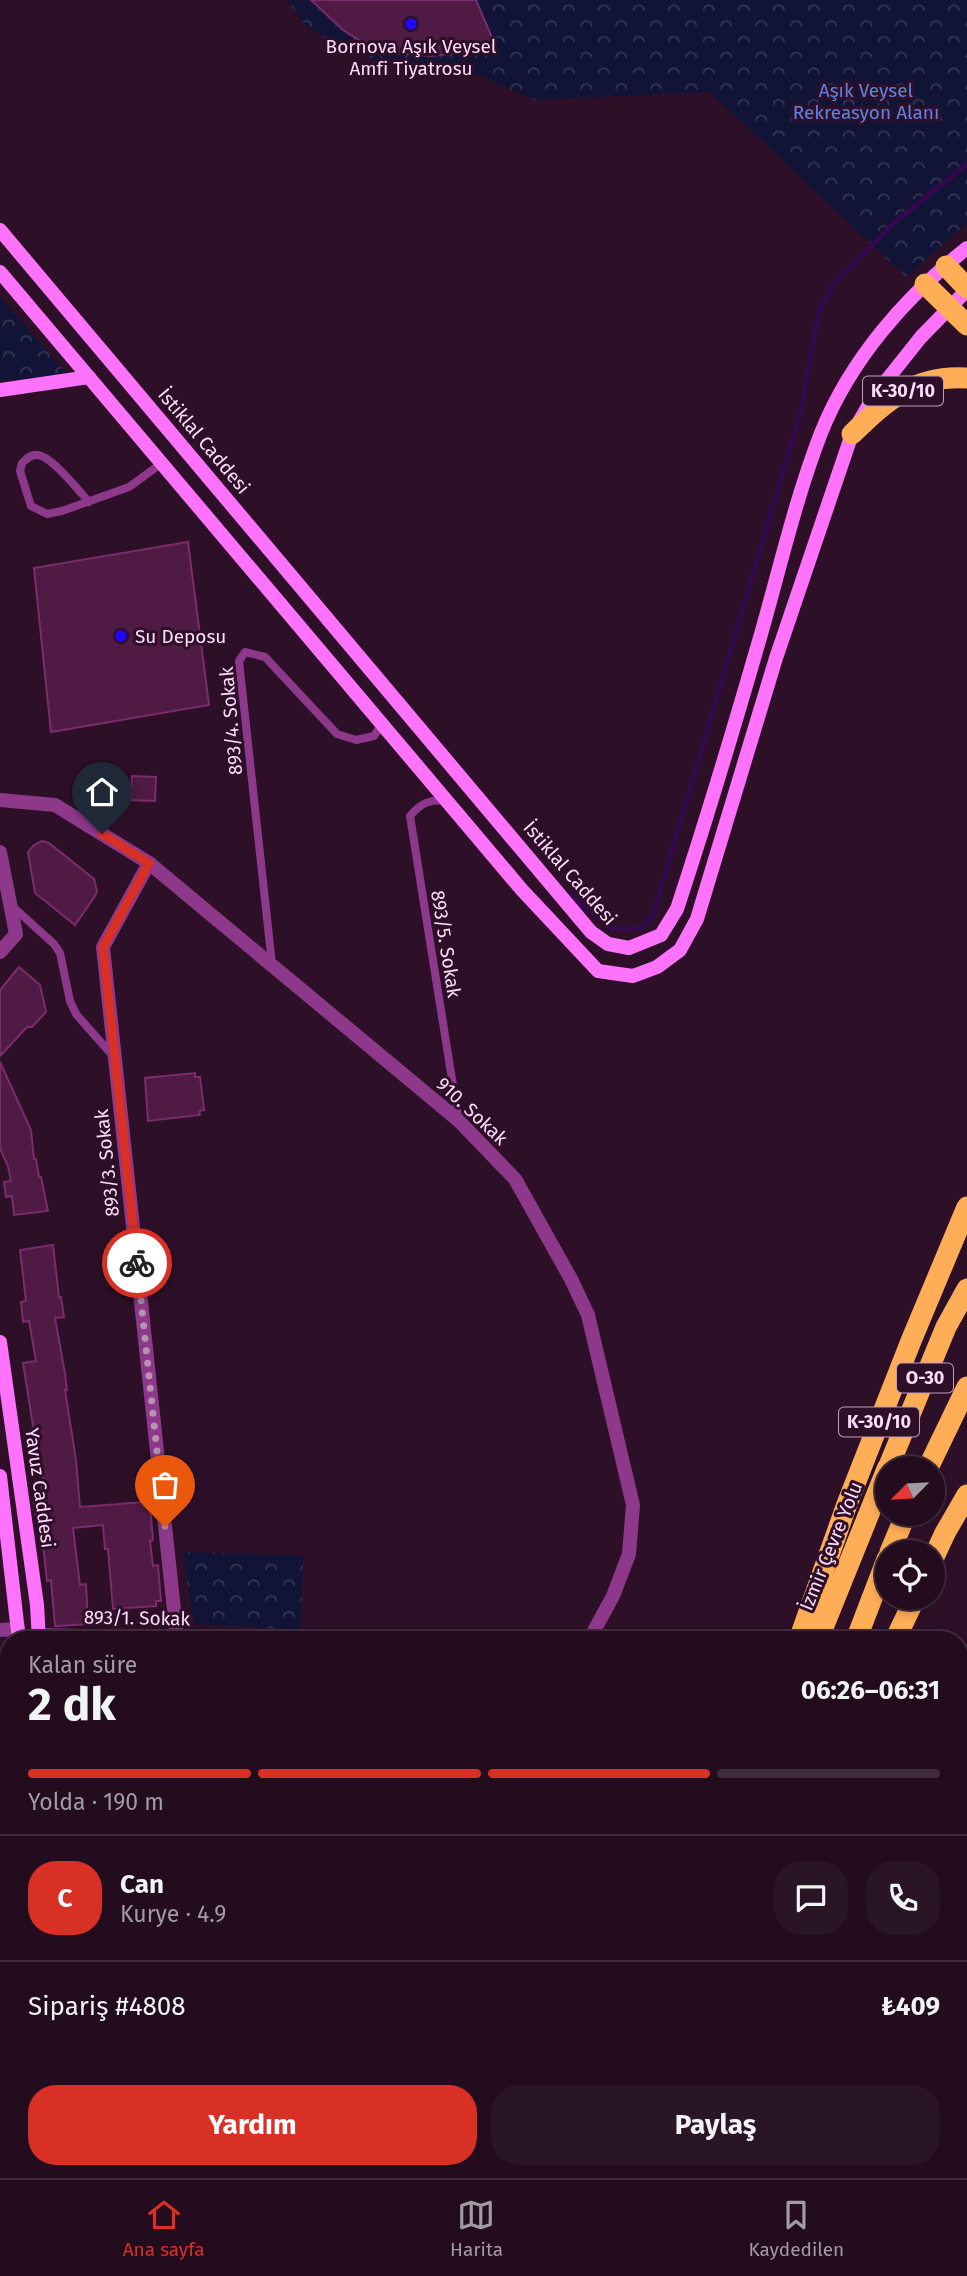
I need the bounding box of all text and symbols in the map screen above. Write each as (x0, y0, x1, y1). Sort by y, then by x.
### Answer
marker: Bornova Aşık Veysel Amfi Tiyatrosu (403, 16, 419, 32)
place label: Bornova Aşık Veysel Amfi Tiyatrosu (326, 35, 497, 80)
park label: Aşık Veysel Rekreasyon Alanı (793, 79, 939, 124)
road number: K-30/10 (863, 376, 943, 405)
street label: İstiklal Caddesi (153, 384, 255, 498)
place label: Su Deposu (135, 625, 226, 648)
marker: Su Deposu (113, 628, 129, 644)
street label: 893/4. Sokak (215, 666, 247, 776)
pin (72, 762, 132, 834)
icon: home (83, 773, 121, 811)
street label: İstiklal Caddesi (518, 816, 622, 930)
street label: 893/5. Sokak (426, 889, 466, 1000)
street label: 910. Sokak (432, 1072, 513, 1150)
street label: 893/3. Sokak (90, 1108, 124, 1218)
courier (102, 1228, 172, 1298)
icon: bike (118, 1244, 156, 1282)
road number: O-30 (897, 1364, 953, 1392)
road number: K-30/10 (839, 1408, 919, 1436)
street label: Yavuz Caddesi (20, 1427, 60, 1549)
pin (135, 1455, 195, 1527)
north arrow (875, 1456, 945, 1526)
map controls (875, 1456, 945, 1610)
icon: bag (146, 1466, 184, 1504)
street label: İzmir Çevre Yolu (795, 1478, 867, 1614)
button: locate (875, 1540, 945, 1610)
street label: 893/1. Sokak (84, 1606, 191, 1630)
text: Kalan süre (28, 1651, 137, 1679)
text: 06:26–06:31 (801, 1675, 940, 1706)
text: 2 dk (28, 1677, 116, 1732)
text: Yolda · 190 m (28, 1788, 164, 1816)
button: chat (774, 1861, 848, 1935)
button: phone (866, 1861, 940, 1935)
text: Can (120, 1869, 164, 1900)
text: C (58, 1883, 72, 1914)
text: Kurye · 4.9 (120, 1900, 226, 1928)
text: Sipariş #4808 (28, 1991, 186, 2022)
text: ₺409 (881, 1991, 940, 2022)
button: Yardım (28, 2085, 477, 2165)
button: Paylaş (491, 2085, 940, 2165)
tab: Ana sayfa (123, 2196, 205, 2261)
tab: Harita (450, 2196, 503, 2261)
tab: Kaydedilen (748, 2196, 844, 2261)

